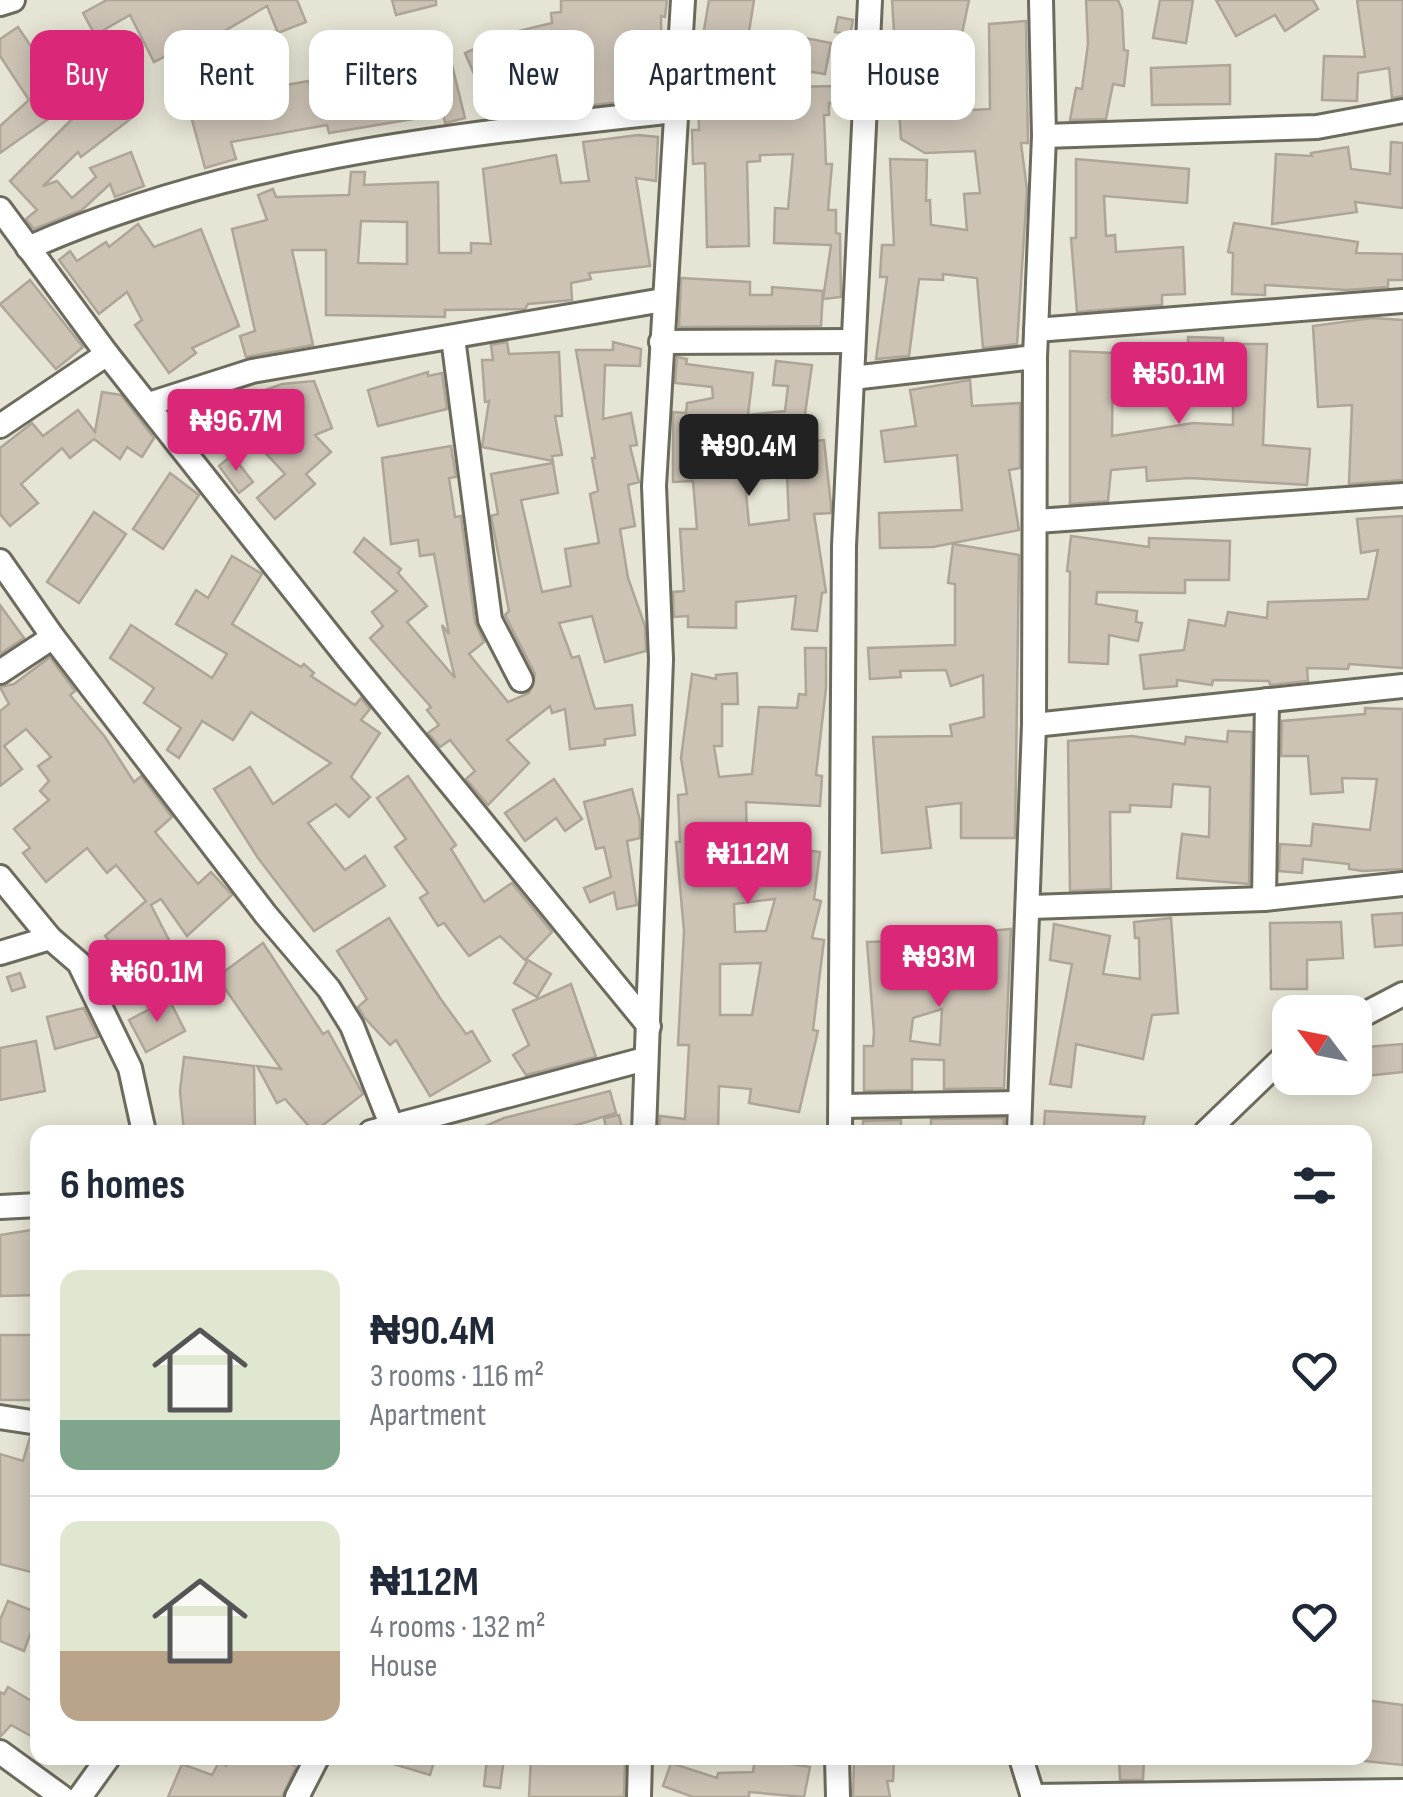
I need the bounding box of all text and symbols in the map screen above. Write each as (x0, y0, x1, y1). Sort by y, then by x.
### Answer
chip: Buy (30, 30, 144, 120)
chip: Rent (164, 30, 289, 120)
chip: Filters (309, 30, 453, 120)
chip: New (473, 30, 594, 120)
chip: Apartment (614, 30, 811, 120)
chip: House (831, 30, 975, 120)
pin: ₦50.1M (1098, 342, 1260, 427)
text: ₦50.1M (1133, 355, 1225, 394)
pin: ₦96.7M (155, 389, 317, 474)
text: ₦96.7M (189, 402, 283, 441)
pin: ₦90.4M (668, 414, 830, 499)
text: ₦90.4M (701, 427, 797, 466)
pin: ₦112M (678, 822, 818, 907)
text: ₦112M (707, 835, 789, 874)
pin: ₦93M (880, 925, 998, 1010)
text: ₦93M (903, 938, 975, 977)
pin: ₦60.1M (76, 940, 238, 1025)
text: ₦60.1M (111, 953, 204, 992)
north arrow (1272, 995, 1372, 1095)
map controls (1272, 995, 1372, 1095)
icon: filters (1287, 1158, 1342, 1213)
text: 6 homes (60, 1160, 185, 1211)
text: ₦90.4M (370, 1306, 495, 1357)
icon: home (140, 1310, 260, 1430)
icon: heart (1287, 1343, 1342, 1398)
text: 3 rooms · 116 m² (370, 1357, 544, 1396)
text: Apartment (370, 1396, 486, 1435)
text: ₦112M (370, 1557, 479, 1608)
icon: home (140, 1561, 260, 1681)
icon: heart (1287, 1594, 1342, 1649)
text: 4 rooms · 132 m² (370, 1608, 546, 1647)
text: House (370, 1647, 437, 1686)

